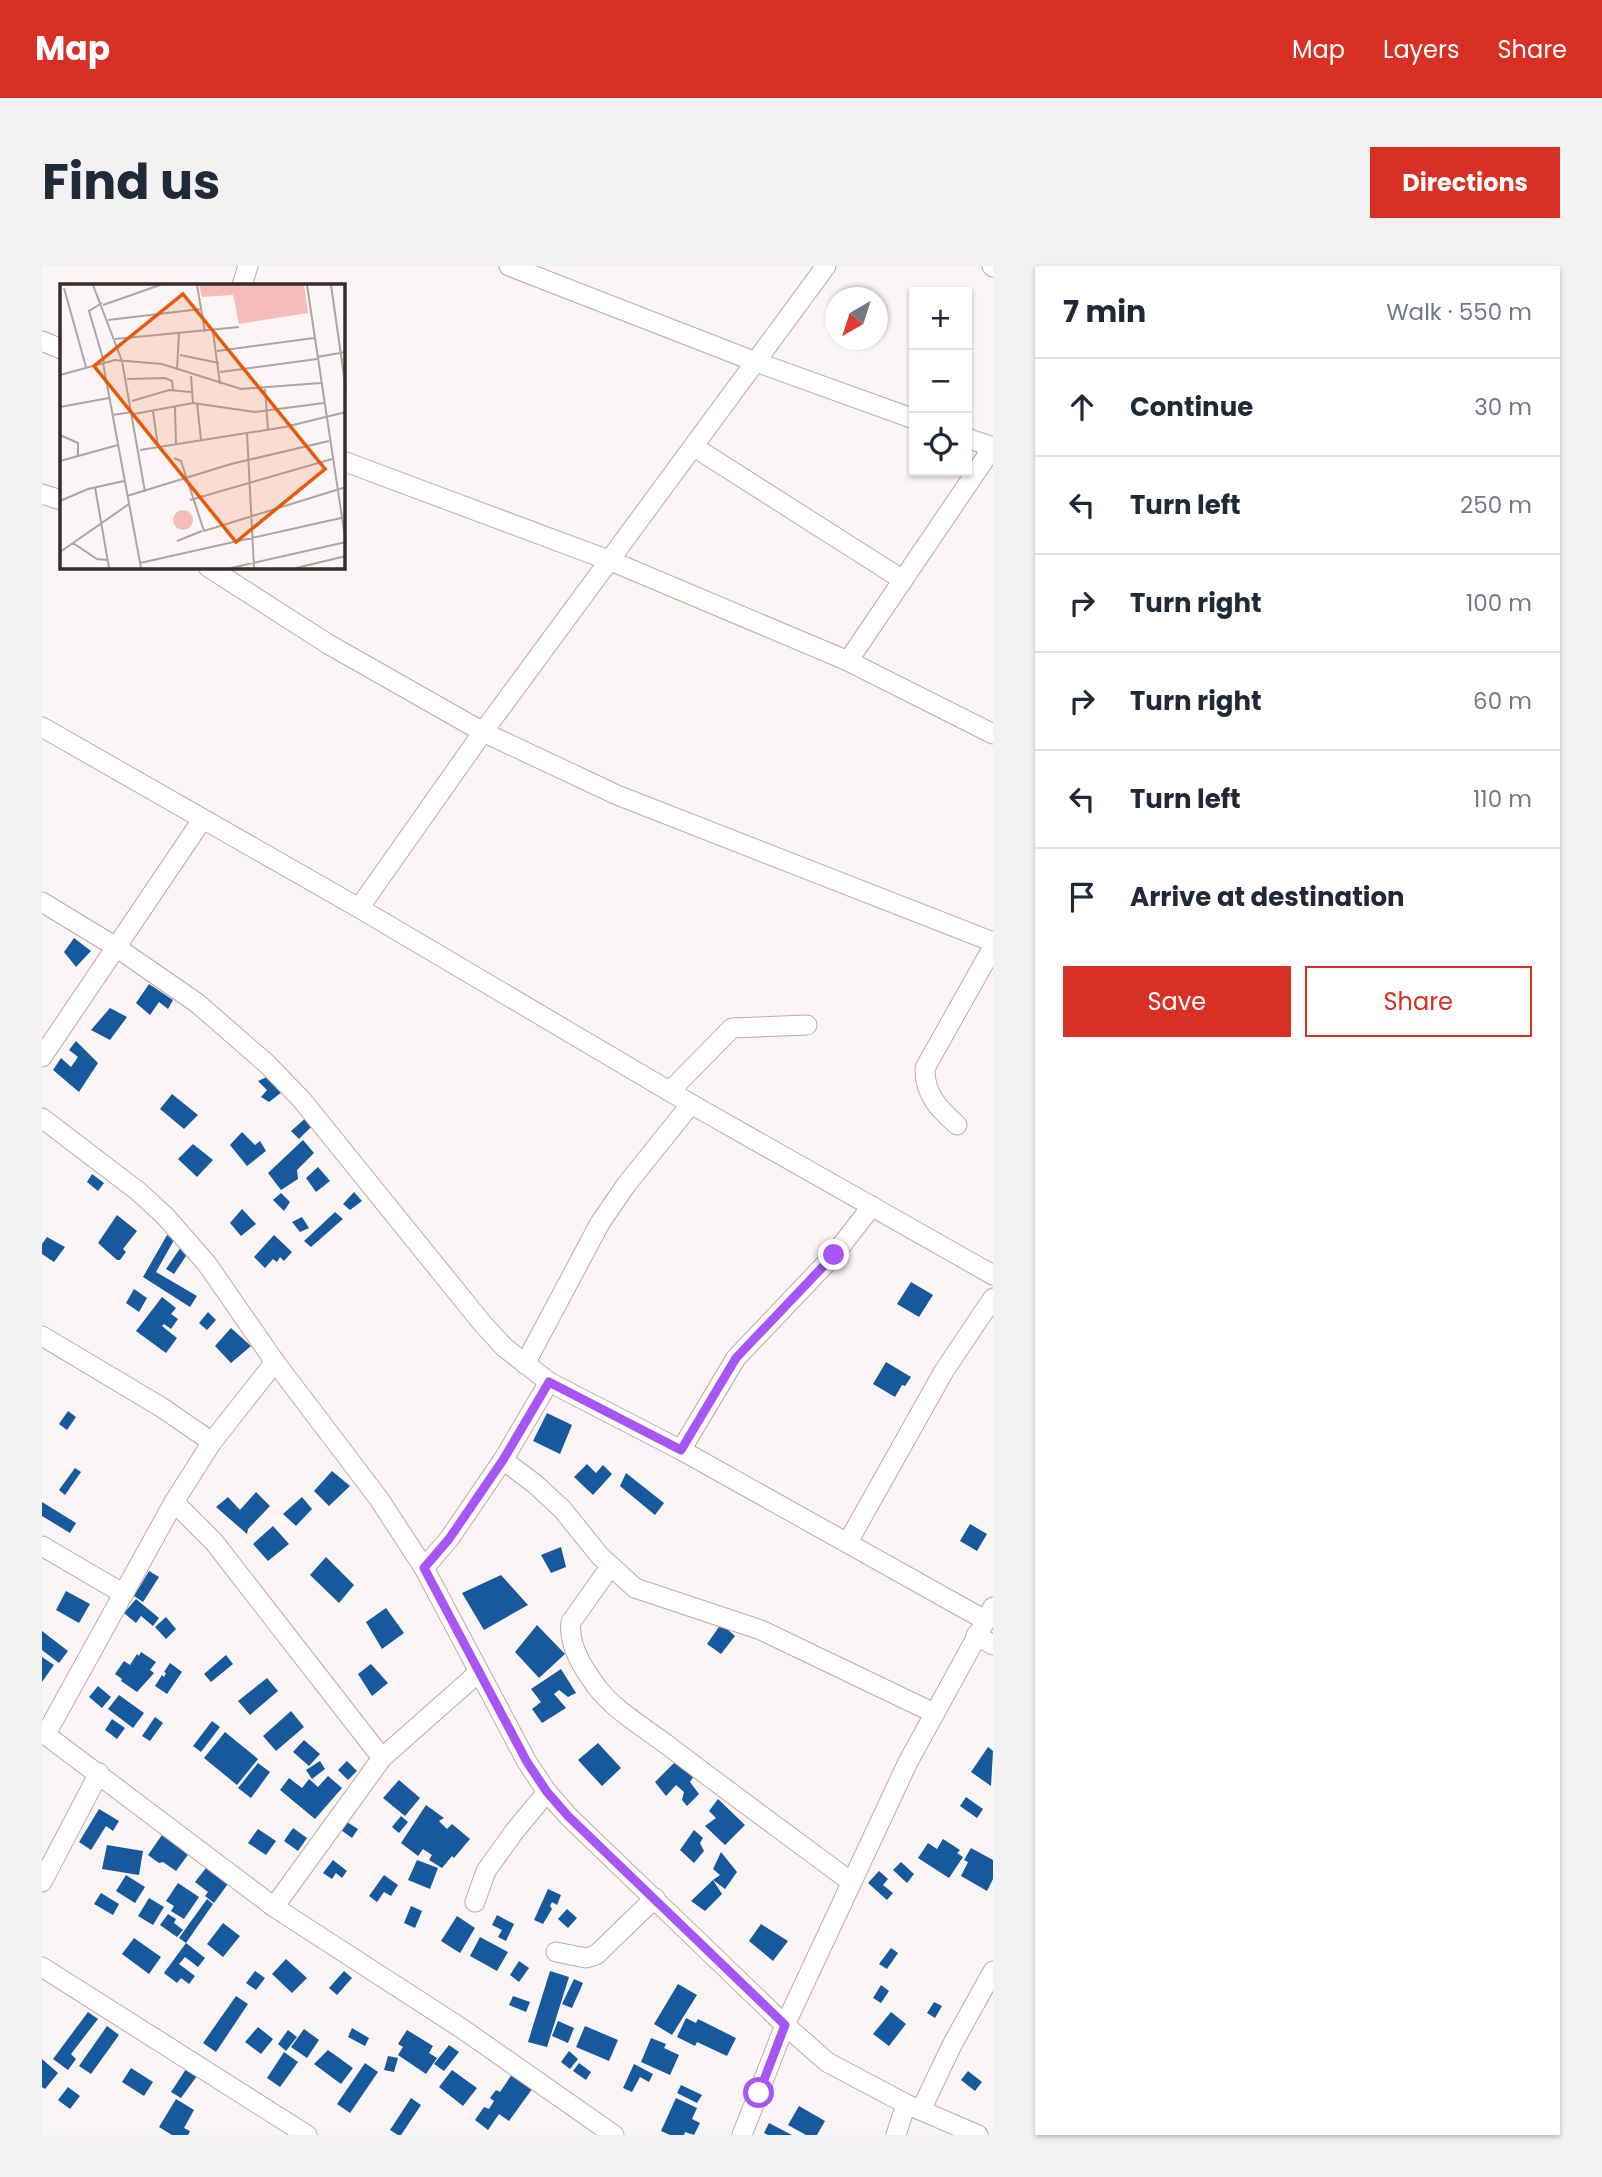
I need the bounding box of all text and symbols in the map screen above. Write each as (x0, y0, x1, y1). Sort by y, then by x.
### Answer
text: Map (35, 25, 110, 72)
text: Map (1292, 33, 1345, 66)
text: Layers (1383, 33, 1459, 66)
text: Share (1497, 33, 1567, 66)
button: Directions (1370, 147, 1560, 218)
text: Find us (42, 148, 220, 216)
inset map (60, 284, 345, 569)
north arrow (825, 287, 888, 350)
map controls (909, 287, 972, 476)
button: + (909, 287, 972, 350)
text: 7 min (1063, 290, 1146, 333)
text: Walk · 550 m (1386, 296, 1532, 328)
button: − (909, 350, 972, 413)
icon: ahead (1063, 388, 1101, 426)
text: Continue (1130, 389, 1253, 425)
text: 30 m (1474, 391, 1532, 423)
button: locate (909, 413, 972, 476)
icon: left (1063, 486, 1101, 524)
text: Turn left (1130, 487, 1241, 523)
text: 250 m (1460, 489, 1532, 521)
icon: right (1063, 584, 1101, 622)
text: Turn right (1130, 585, 1262, 621)
text: 100 m (1466, 587, 1532, 619)
icon: right (1063, 682, 1101, 720)
text: Turn right (1130, 683, 1262, 719)
text: 60 m (1473, 685, 1532, 717)
icon: left (1063, 780, 1101, 818)
text: Turn left (1130, 781, 1241, 817)
text: 110 m (1473, 783, 1532, 815)
icon: arrive (1063, 878, 1101, 916)
text: Arrive at destination (1130, 879, 1405, 915)
button: Save (1063, 966, 1291, 1037)
button: Share (1305, 966, 1532, 1037)
route end (818, 1239, 849, 1270)
route start (743, 2077, 774, 2108)

